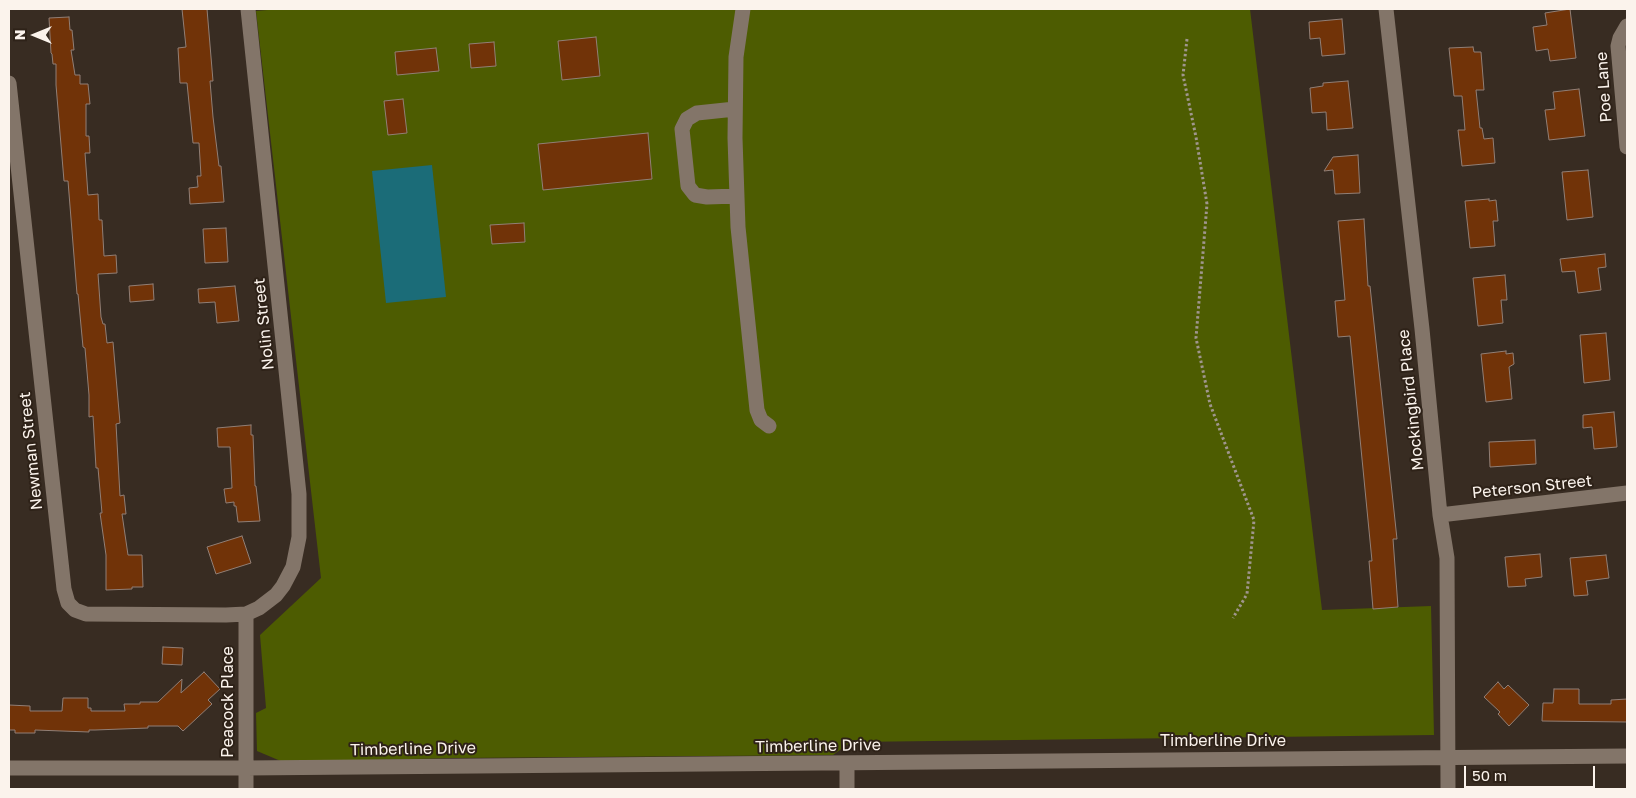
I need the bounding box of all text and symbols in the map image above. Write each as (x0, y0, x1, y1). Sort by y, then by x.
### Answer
north arrow (10, 10, 60, 60)
text: N (11, 30, 28, 40)
street label: Poe Lane (1592, 51, 1616, 123)
street label: Nolin Street (250, 277, 278, 371)
street label: Mockingbird Place (1394, 328, 1428, 472)
street label: Newman Street (15, 391, 47, 511)
street label: Peterson Street (1471, 471, 1593, 503)
street label: Peacock Place (218, 646, 238, 758)
street label: Timberline Drive (1160, 731, 1286, 751)
street label: Timberline Drive (755, 735, 881, 757)
street label: Timberline Drive (350, 738, 476, 760)
scale bar (1466, 756, 1597, 788)
text: 50 m (1472, 766, 1507, 784)

